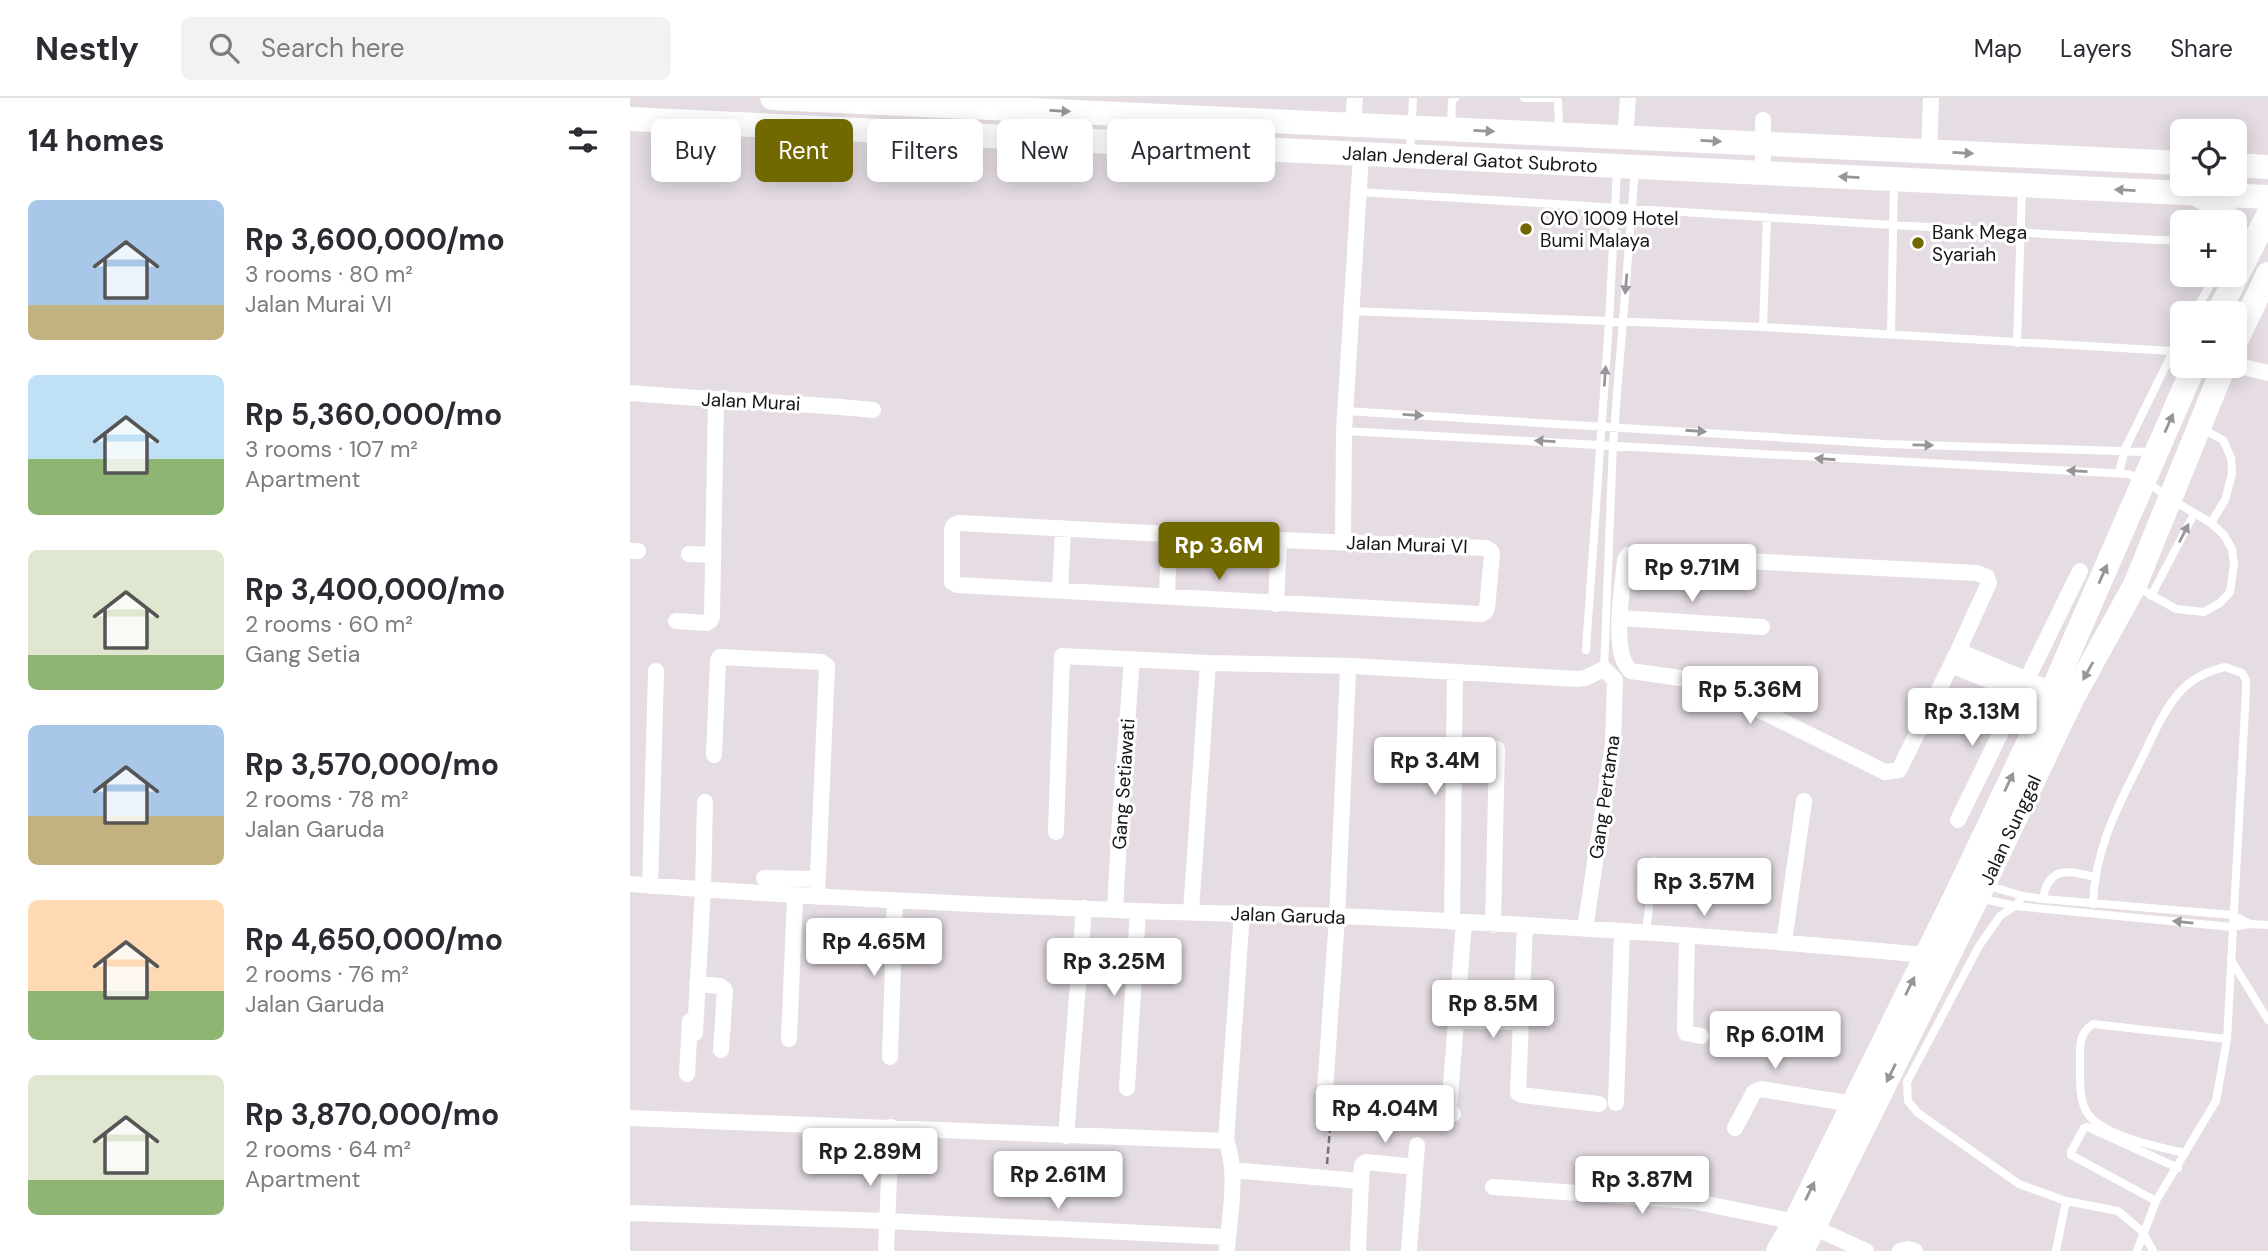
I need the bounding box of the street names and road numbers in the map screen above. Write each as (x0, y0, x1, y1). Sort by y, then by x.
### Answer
street label: Jalan Jenderal Gatot Subroto (1342, 140, 1598, 179)
street label: Jalan Murai (701, 386, 801, 417)
street label: Jalan Murai VI (1346, 530, 1468, 559)
street label: Gang Setiawati (1106, 718, 1141, 850)
street label: Gang Pertama (1583, 734, 1626, 861)
street label: Jalan Sunggal (1974, 771, 2047, 889)
street label: Jalan Garuda (1230, 901, 1346, 930)

